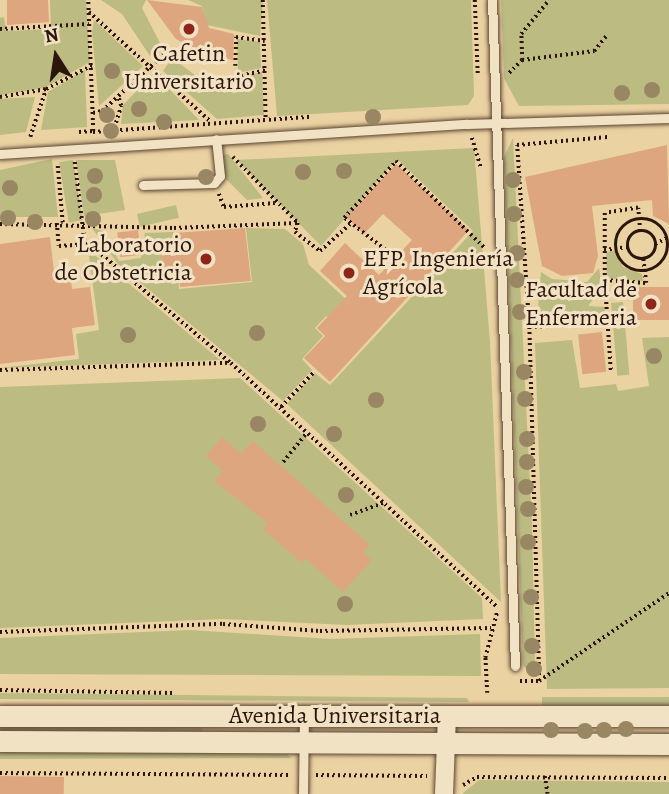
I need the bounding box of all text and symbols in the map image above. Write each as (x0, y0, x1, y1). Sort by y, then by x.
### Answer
north arrow (21, 21, 91, 91)
text: N (42, 21, 61, 50)
marker: Cafetin Universitario (181, 21, 197, 37)
place label: Cafetin Universitario (124, 40, 254, 96)
place label: Laboratorio de Obstetricia (54, 231, 192, 287)
place label: EFP. Ingeniería Agrícola (363, 245, 514, 301)
marker: Laboratorio de Obstetricia (198, 251, 214, 267)
marker: EFP. Ingeniería Agrícola (341, 265, 357, 281)
place label: Facultad de Enfermeria (525, 276, 637, 332)
marker: Facultad de Enfermeria (643, 296, 659, 312)
street label: Avenida Universitaria (229, 702, 441, 730)

